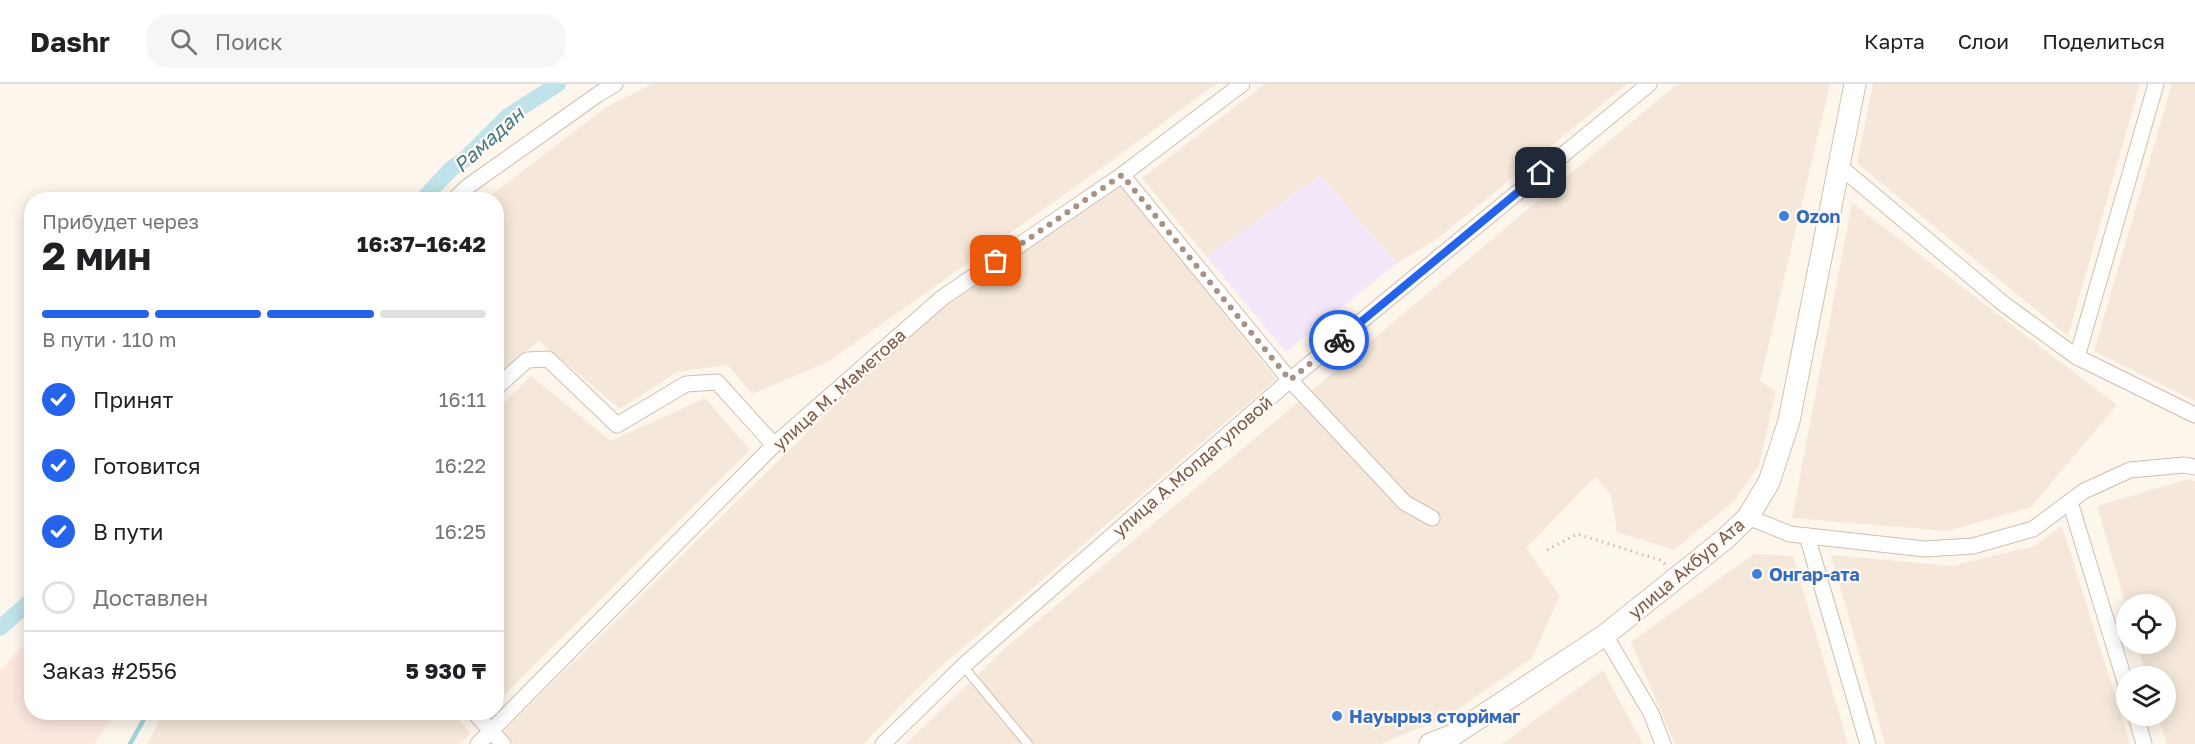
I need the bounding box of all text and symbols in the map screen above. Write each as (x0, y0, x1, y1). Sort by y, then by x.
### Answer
search box (146, 14, 566, 68)
text: Dashr (30, 25, 110, 58)
icon: search (167, 25, 200, 58)
text: Поиск (215, 28, 283, 55)
text: Карта (1864, 28, 1925, 54)
text: Слои (1958, 28, 2009, 54)
text: Поделиться (2042, 28, 2165, 54)
water label: Рамадан (448, 100, 529, 177)
pin (1515, 147, 1566, 198)
icon: home (1524, 156, 1557, 189)
place label: Ozon (1796, 205, 1841, 227)
text: Прибудет через (42, 209, 199, 233)
marker: Ozon (1777, 209, 1791, 223)
text: 16:37–16:42 (357, 230, 486, 257)
text: 2 мин (42, 232, 151, 279)
pin (970, 235, 1021, 286)
icon: bag (979, 244, 1012, 277)
courier (1309, 310, 1369, 370)
street label: улица М. Маметова (768, 324, 910, 454)
icon: bike (1323, 324, 1356, 357)
text: В пути · 110 m (42, 327, 177, 351)
icon: check (42, 383, 75, 416)
text: Принят (93, 386, 173, 413)
text: 16:11 (439, 387, 486, 411)
street label: улица А.Молдагуловой (1108, 391, 1276, 541)
icon: check (42, 449, 75, 482)
text: Готовится (93, 452, 201, 479)
text: 16:22 (435, 453, 486, 477)
street label: улица Акбур Ата (1623, 513, 1749, 623)
icon: check (42, 515, 75, 548)
text: В пути (93, 518, 163, 545)
text: 16:25 (435, 519, 486, 543)
place label: Онгар-ата (1769, 563, 1860, 585)
marker: Онгар-ата (1750, 567, 1764, 581)
text: Доставлен (93, 584, 208, 611)
map controls (2116, 594, 2176, 726)
button: locate (2116, 594, 2176, 654)
text: Заказ #2556 (42, 657, 177, 684)
text: 5 930 ₸ (406, 657, 486, 684)
button: layers (2116, 666, 2176, 726)
place label: Науырыз сторймаг (1349, 705, 1521, 727)
marker: Науырыз сторймаг (1330, 709, 1344, 723)

